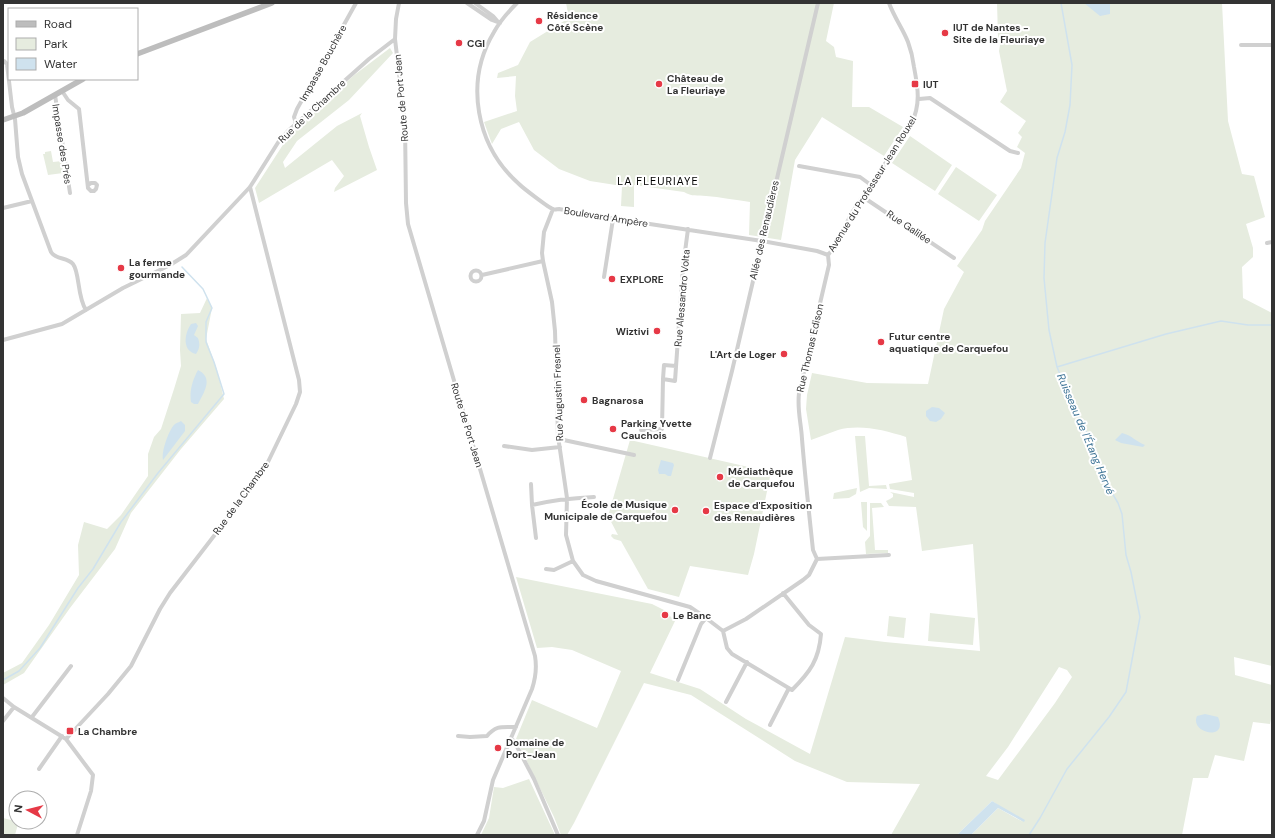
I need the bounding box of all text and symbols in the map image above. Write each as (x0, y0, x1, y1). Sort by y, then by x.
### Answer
legend (8, 8, 138, 80)
place label: Résidence Côté Scène (547, 9, 603, 34)
text: Road (44, 16, 72, 32)
marker: Résidence Côté Scène (534, 16, 544, 26)
place label: IUT de Nantes - Site de la Fleuriaye (953, 21, 1045, 46)
street label: Impasse Bouchère (297, 22, 350, 103)
marker: IUT de Nantes - Site de la Fleuriaye (940, 28, 950, 38)
text: Park (44, 36, 68, 52)
place label: CGI (467, 37, 485, 50)
marker: CGI (454, 38, 464, 48)
street label: Route de Port Jean (391, 54, 411, 142)
text: Water (44, 56, 78, 72)
place label: Château de La Fleuriaye (667, 72, 725, 97)
street label: Rue de la Chambre (276, 76, 349, 146)
place label: IUT (923, 78, 939, 91)
marker: Château de La Fleuriaye (654, 79, 664, 89)
marker: IUT (910, 79, 920, 89)
street label: Impasse des Prés (49, 103, 75, 185)
street label: Avenue du Professeur Jean Rouxel (825, 114, 919, 254)
district label: LA FLEURIAYE (617, 174, 699, 188)
street label: Allée des Renaudières (746, 179, 782, 281)
street label: Boulevard Ampère (563, 204, 649, 230)
street label: Rue Galilée (884, 207, 934, 247)
street label: Rue Alessandro Volta (671, 249, 693, 347)
place label: La ferme gourmande (129, 256, 185, 281)
marker: La ferme gourmande (116, 263, 126, 273)
place label: EXPLORE (620, 273, 664, 286)
marker: EXPLORE (607, 274, 617, 284)
street label: Rue Thomas Edison (794, 302, 827, 393)
place label: Wiztivi (616, 325, 649, 338)
marker: Wiztivi (652, 326, 662, 336)
place label: Futur centre aquatique de Carquefou (889, 330, 1008, 355)
marker: Futur centre aquatique de Carquefou (876, 337, 886, 347)
street label: Rue Augustin Fresnel (550, 345, 566, 441)
place label: L'Art de Loger (710, 348, 776, 361)
marker: L'Art de Loger (779, 349, 789, 359)
water label: Ruisseau de l'Étang Hervé (1054, 371, 1118, 497)
street label: Route de Port Jean (448, 381, 486, 469)
place label: Bagnarosa (592, 394, 644, 407)
marker: Bagnarosa (579, 395, 589, 405)
place label: Parking Yvette Cauchois (621, 417, 692, 442)
marker: Parking Yvette Cauchois (608, 424, 618, 434)
street label: Rue de la Chambre (210, 458, 272, 537)
place label: Médiathèque de Carquefou (728, 465, 795, 490)
marker: Médiathèque de Carquefou (715, 472, 725, 482)
place label: École de Musique Municipale de Carquefou (544, 498, 667, 523)
place label: Espace d'Exposition des Renaudières (714, 499, 812, 524)
marker: École de Musique Municipale de Carquefou (670, 505, 680, 515)
marker: Espace d'Exposition des Renaudières (701, 506, 711, 516)
place label: Le Banc (673, 609, 711, 622)
marker: Le Banc (660, 610, 670, 620)
place label: La Chambre (78, 725, 137, 738)
marker: La Chambre (65, 726, 75, 736)
place label: Domaine de Port-Jean (506, 736, 564, 761)
marker: Domaine de Port-Jean (493, 743, 503, 753)
north arrow (8, 790, 48, 830)
text: N (11, 804, 26, 814)

